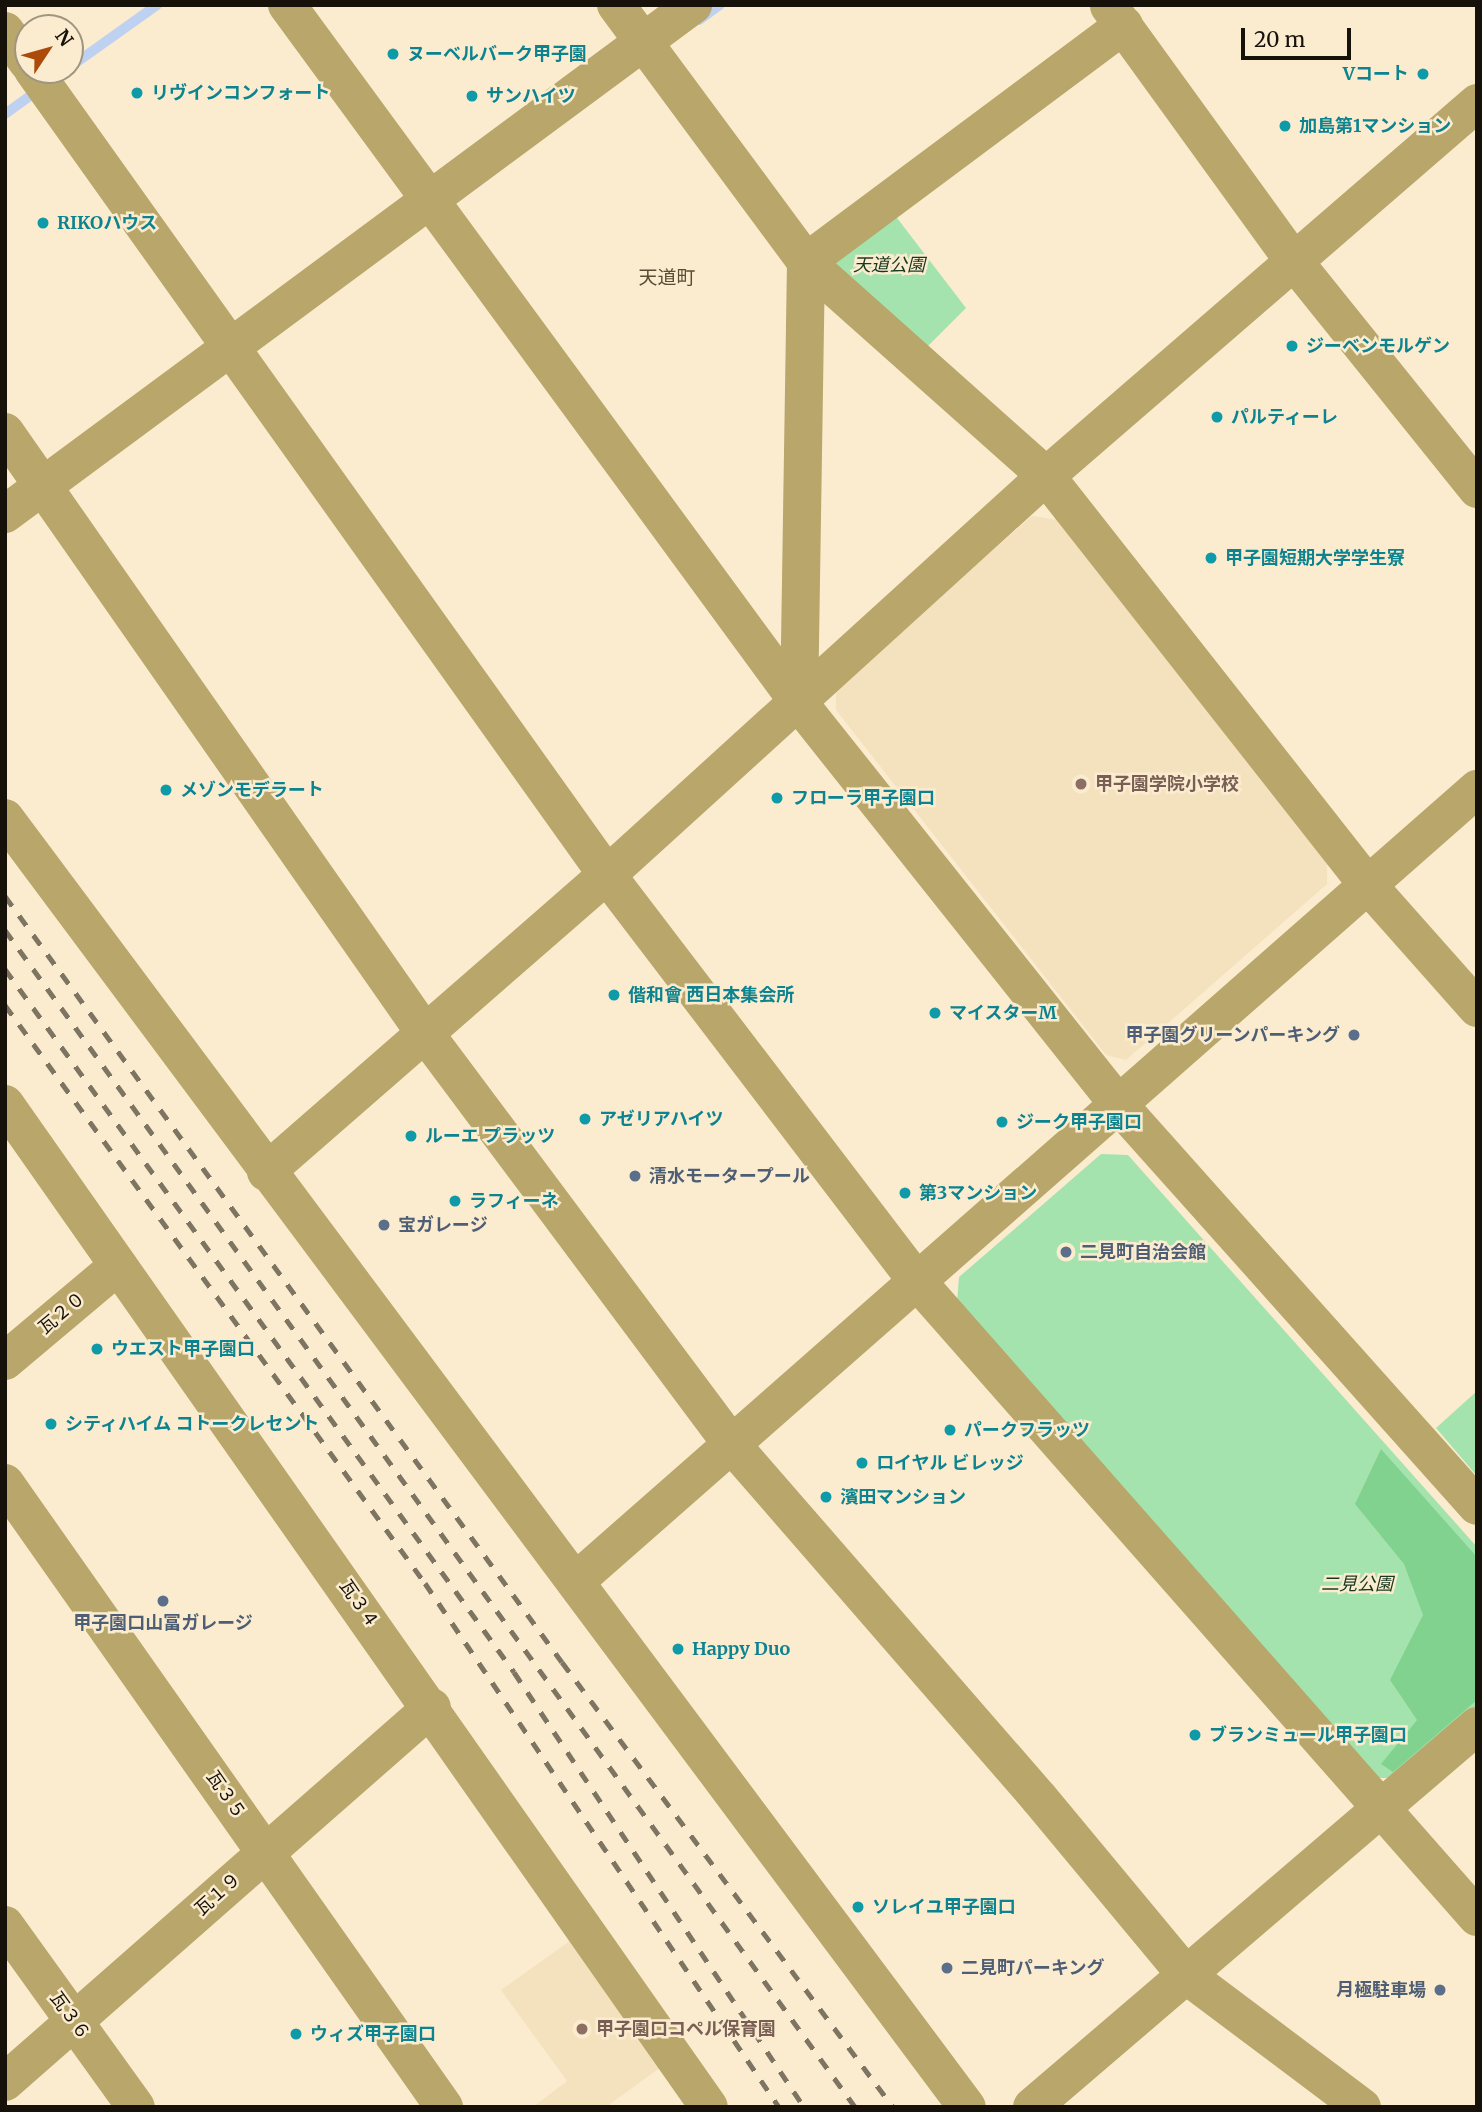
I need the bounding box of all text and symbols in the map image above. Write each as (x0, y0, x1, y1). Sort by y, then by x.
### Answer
north arrow (14, 14, 84, 84)
scale bar (1244, 14, 1354, 58)
text: N (50, 25, 78, 51)
text: 20 m (1254, 26, 1305, 53)
place label: ヌーベルバーク甲子園 (407, 43, 587, 65)
marker: ヌーベルバーク甲子園 (385, 46, 401, 62)
place label: Vコート (1343, 63, 1409, 85)
marker: Vコート (1415, 66, 1431, 82)
place label: リヴインコンフォート (151, 82, 331, 104)
marker: リヴインコンフォート (129, 85, 145, 101)
place label: サンハイツ (486, 85, 576, 107)
marker: サンハイツ (464, 88, 480, 104)
place label: 加島第1マンション (1299, 115, 1451, 137)
marker: 加島第1マンション (1277, 118, 1293, 134)
place label: RIKOハウス (57, 212, 157, 234)
marker: RIKOハウス (35, 215, 51, 231)
park label: 天道公園 (853, 254, 925, 276)
district label: 天道町 (639, 267, 695, 289)
place label: ジーベンモルゲン (1306, 335, 1450, 357)
marker: ジーベンモルゲン (1284, 338, 1300, 354)
place label: パルティーレ (1231, 406, 1339, 428)
marker: パルティーレ (1209, 409, 1225, 425)
place label: 甲子園短期大学学生寮 (1225, 547, 1405, 569)
marker: 甲子園短期大学学生寮 (1203, 550, 1219, 566)
place label: 甲子園学院小学校 (1095, 773, 1239, 795)
marker: 甲子園学院小学校 (1073, 776, 1089, 792)
place label: メゾンモデラート (180, 779, 324, 801)
marker: メゾンモデラート (158, 782, 174, 798)
place label: フローラ甲子園口 (791, 787, 935, 809)
marker: フローラ甲子園口 (769, 790, 785, 806)
place label: 偕和會 西日本集会所 (628, 984, 794, 1006)
marker: 偕和會 西日本集会所 (606, 987, 622, 1003)
place label: マイスターM (949, 1002, 1057, 1024)
marker: マイスターM (927, 1005, 943, 1021)
place label: 甲子園グリーンパーキング (1124, 1024, 1340, 1046)
marker: 甲子園グリーンパーキング (1346, 1027, 1362, 1043)
place label: アゼリアハイツ (599, 1108, 725, 1130)
marker: アゼリアハイツ (577, 1111, 593, 1127)
place label: ジーク甲子園口 (1016, 1111, 1142, 1133)
marker: ジーク甲子園口 (994, 1114, 1010, 1130)
place label: ルーエ プラッツ (425, 1125, 555, 1147)
marker: ルーエ プラッツ (403, 1128, 419, 1144)
place label: 清水モータープール (649, 1165, 811, 1187)
marker: 清水モータープール (627, 1168, 643, 1184)
place label: 第3マンション (919, 1182, 1037, 1204)
marker: 第3マンション (897, 1185, 913, 1201)
place label: ラフィーネ (469, 1190, 559, 1212)
marker: ラフィーネ (447, 1193, 463, 1209)
place label: 宝ガレージ (398, 1214, 488, 1236)
marker: 宝ガレージ (376, 1217, 392, 1233)
place label: 二見町自治会館 (1080, 1241, 1206, 1263)
marker: 二見町自治会館 (1058, 1244, 1074, 1260)
street label: 瓦２０ (34, 1287, 90, 1339)
place label: ウエスト甲子園口 (111, 1338, 255, 1360)
marker: ウエスト甲子園口 (89, 1341, 105, 1357)
place label: シティハイム コトークレセント (65, 1413, 321, 1435)
marker: シティハイム コトークレセント (43, 1416, 59, 1432)
place label: パークフラッツ (964, 1419, 1090, 1441)
marker: パークフラッツ (942, 1422, 958, 1438)
place label: ロイヤル ビレッジ (876, 1452, 1024, 1474)
marker: ロイヤル ビレッジ (854, 1455, 870, 1471)
place label: 濱田マンション (840, 1486, 966, 1508)
marker: 濱田マンション (818, 1489, 834, 1505)
park label: 二見公園 (1321, 1573, 1393, 1595)
street label: 瓦３４ (335, 1576, 383, 1632)
marker: 甲子園口山冨ガレージ (155, 1593, 171, 1609)
place label: 甲子園口山冨ガレージ (73, 1612, 253, 1634)
place label: Happy Duo (692, 1638, 790, 1660)
marker: Happy Duo (670, 1641, 686, 1657)
place label: ブランミュール甲子園口 (1209, 1724, 1407, 1746)
marker: ブランミュール甲子園口 (1187, 1727, 1203, 1743)
street label: 瓦３５ (202, 1767, 250, 1823)
street label: 瓦１９ (191, 1868, 245, 1920)
place label: ソレイユ甲子園口 (872, 1896, 1016, 1918)
marker: ソレイユ甲子園口 (850, 1899, 866, 1915)
place label: 二見町パーキング (961, 1957, 1105, 1979)
marker: 二見町パーキング (939, 1960, 955, 1976)
place label: 月極駐車場 (1336, 1979, 1426, 2001)
marker: 月極駐車場 (1432, 1982, 1448, 1998)
street label: 瓦３６ (45, 1988, 95, 2044)
place label: 甲子園口コペル保育園 (596, 2018, 776, 2040)
marker: 甲子園口コペル保育園 (574, 2021, 590, 2037)
place label: ウィズ甲子園口 (310, 2023, 436, 2045)
marker: ウィズ甲子園口 (288, 2026, 304, 2042)

